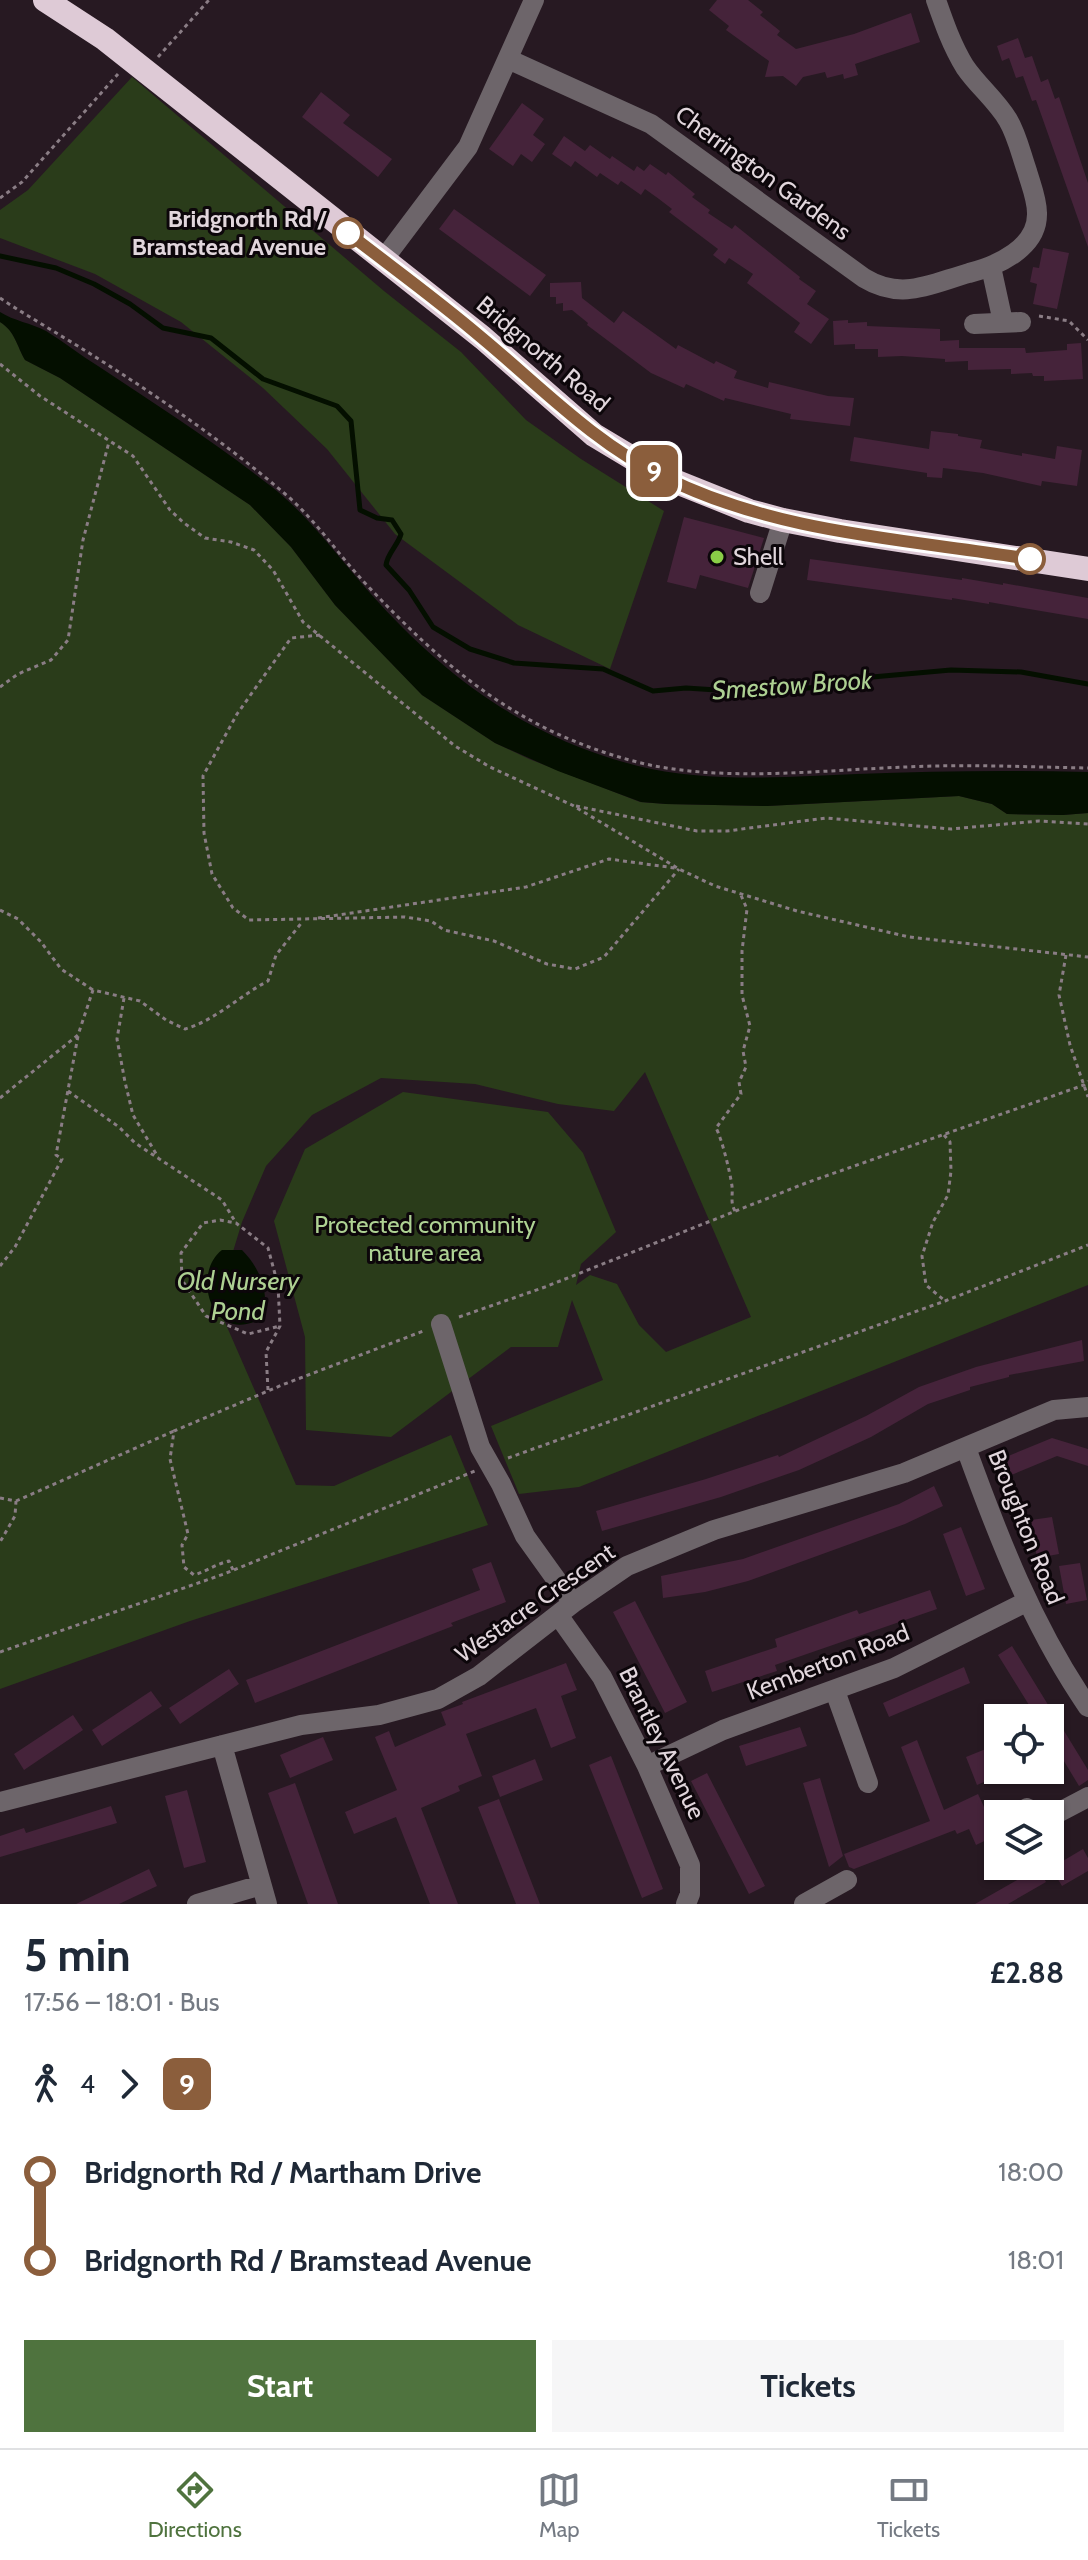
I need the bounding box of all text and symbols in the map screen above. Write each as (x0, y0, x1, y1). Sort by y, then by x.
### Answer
street label: Cherrington Gardens (670, 99, 857, 246)
place label: Bridgnorth Rd / Bramstead Avenue (132, 204, 327, 261)
marker: Bridgnorth Rd / Bramstead Avenue (333, 218, 363, 248)
street label: Bridgnorth Road (471, 290, 616, 418)
line badge: 9 (628, 445, 680, 497)
text: 9 (646, 454, 662, 488)
place label: Shell (733, 542, 784, 571)
unlabelled marker (1015, 544, 1045, 574)
marker: Shell (708, 548, 726, 566)
water label: Smestow Brook (711, 663, 874, 707)
park label: Protected community nature area (314, 1210, 536, 1267)
water label: Old Nursery Pond (177, 1265, 300, 1327)
street label: Broughton Road (982, 1445, 1071, 1608)
street label: Westacre Crescent (449, 1537, 620, 1668)
street label: Kemberton Road (743, 1617, 913, 1706)
street label: Brantley Avenue (613, 1662, 712, 1824)
map controls (984, 1704, 1064, 1880)
button: locate (984, 1704, 1064, 1784)
button: layers (984, 1800, 1064, 1880)
text: 5 min (24, 1929, 131, 1982)
text: £2.88 (990, 1954, 1064, 1991)
text: 17:56 – 18:01 · Bus (24, 1986, 220, 2018)
icon: walk (24, 2062, 68, 2106)
icon: forward (107, 2062, 151, 2106)
text: 9 (179, 2067, 195, 2101)
text: 4 (80, 2068, 95, 2100)
text: Bridgnorth Rd / Martham Drive (84, 2154, 481, 2191)
text: 18:00 (998, 2156, 1064, 2188)
text: Bridgnorth Rd / Bramstead Avenue (84, 2242, 531, 2279)
text: 18:01 (1008, 2244, 1064, 2276)
button: Start (24, 2340, 536, 2432)
button: Tickets (552, 2340, 1064, 2432)
tab: Directions (148, 2468, 242, 2543)
tab: Map (537, 2468, 581, 2543)
tab: Tickets (877, 2468, 940, 2543)

